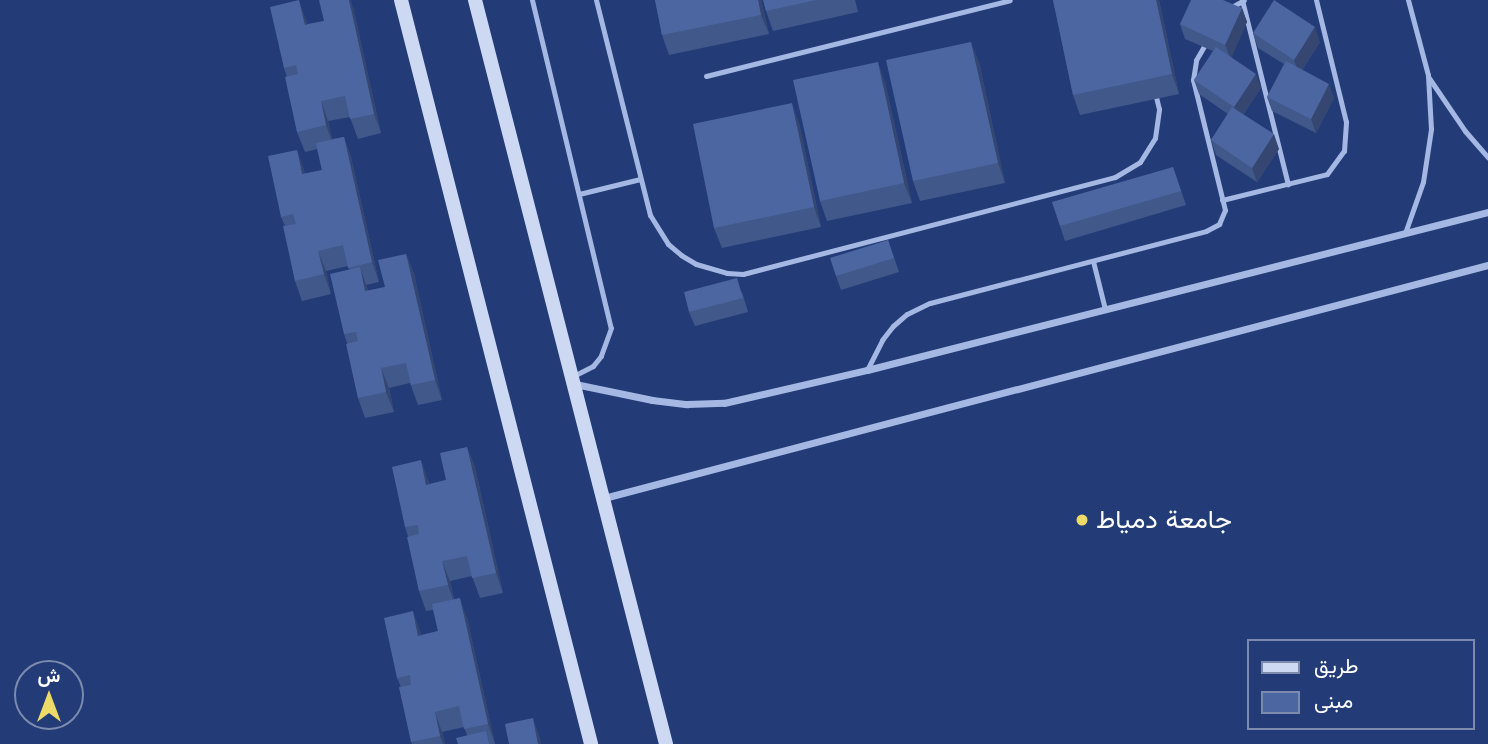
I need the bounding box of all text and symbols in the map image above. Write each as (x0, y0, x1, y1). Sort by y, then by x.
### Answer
place label: جامعة دمياط (1096, 504, 1232, 536)
marker: جامعة دمياط (1074, 512, 1090, 528)
legend (1246, 639, 1474, 730)
text: طريق (1314, 651, 1359, 681)
north arrow (14, 660, 84, 730)
text: ش (38, 662, 60, 689)
text: مبنى (1314, 686, 1353, 716)

